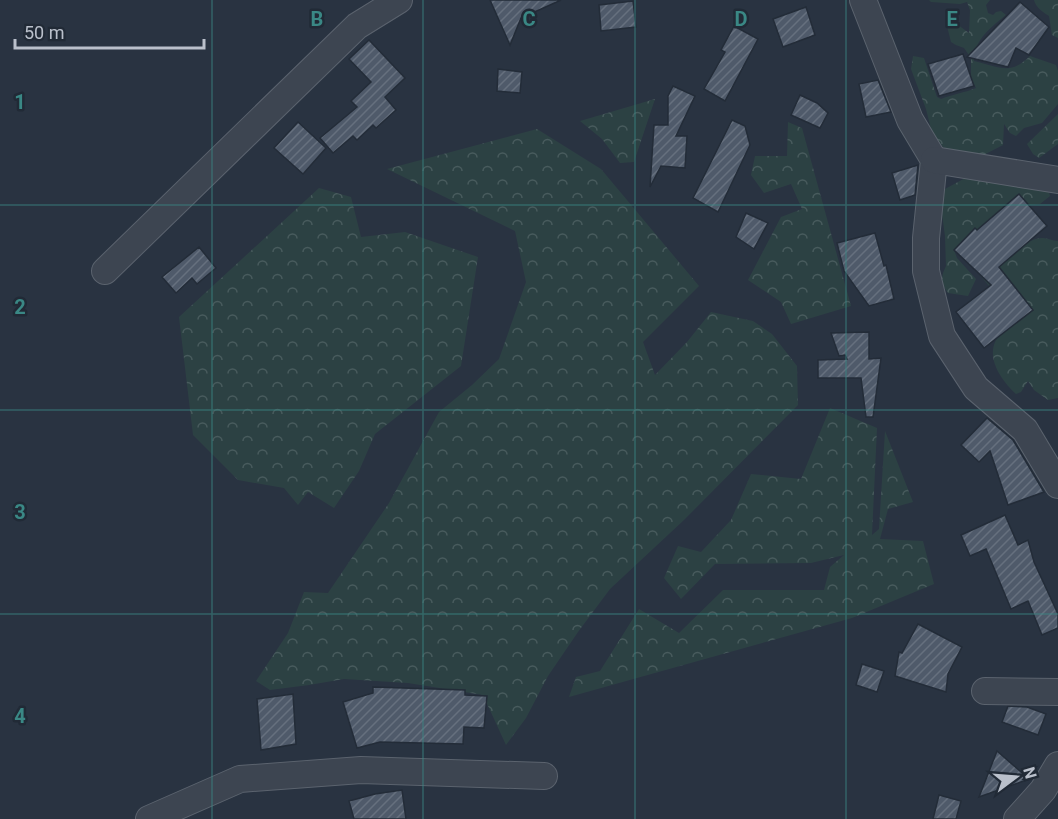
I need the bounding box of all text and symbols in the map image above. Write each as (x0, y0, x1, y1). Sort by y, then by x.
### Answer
text: B (311, 7, 323, 31)
text: C (522, 7, 536, 31)
text: D (735, 7, 748, 31)
text: E (946, 7, 958, 31)
scale bar (15, 12, 204, 50)
text: 50 m (24, 22, 64, 43)
text: 1 (14, 90, 26, 114)
text: 2 (14, 295, 26, 319)
text: 3 (14, 500, 26, 524)
text: 4 (14, 704, 26, 728)
north arrow (986, 747, 1046, 807)
text: N (1019, 765, 1041, 781)

